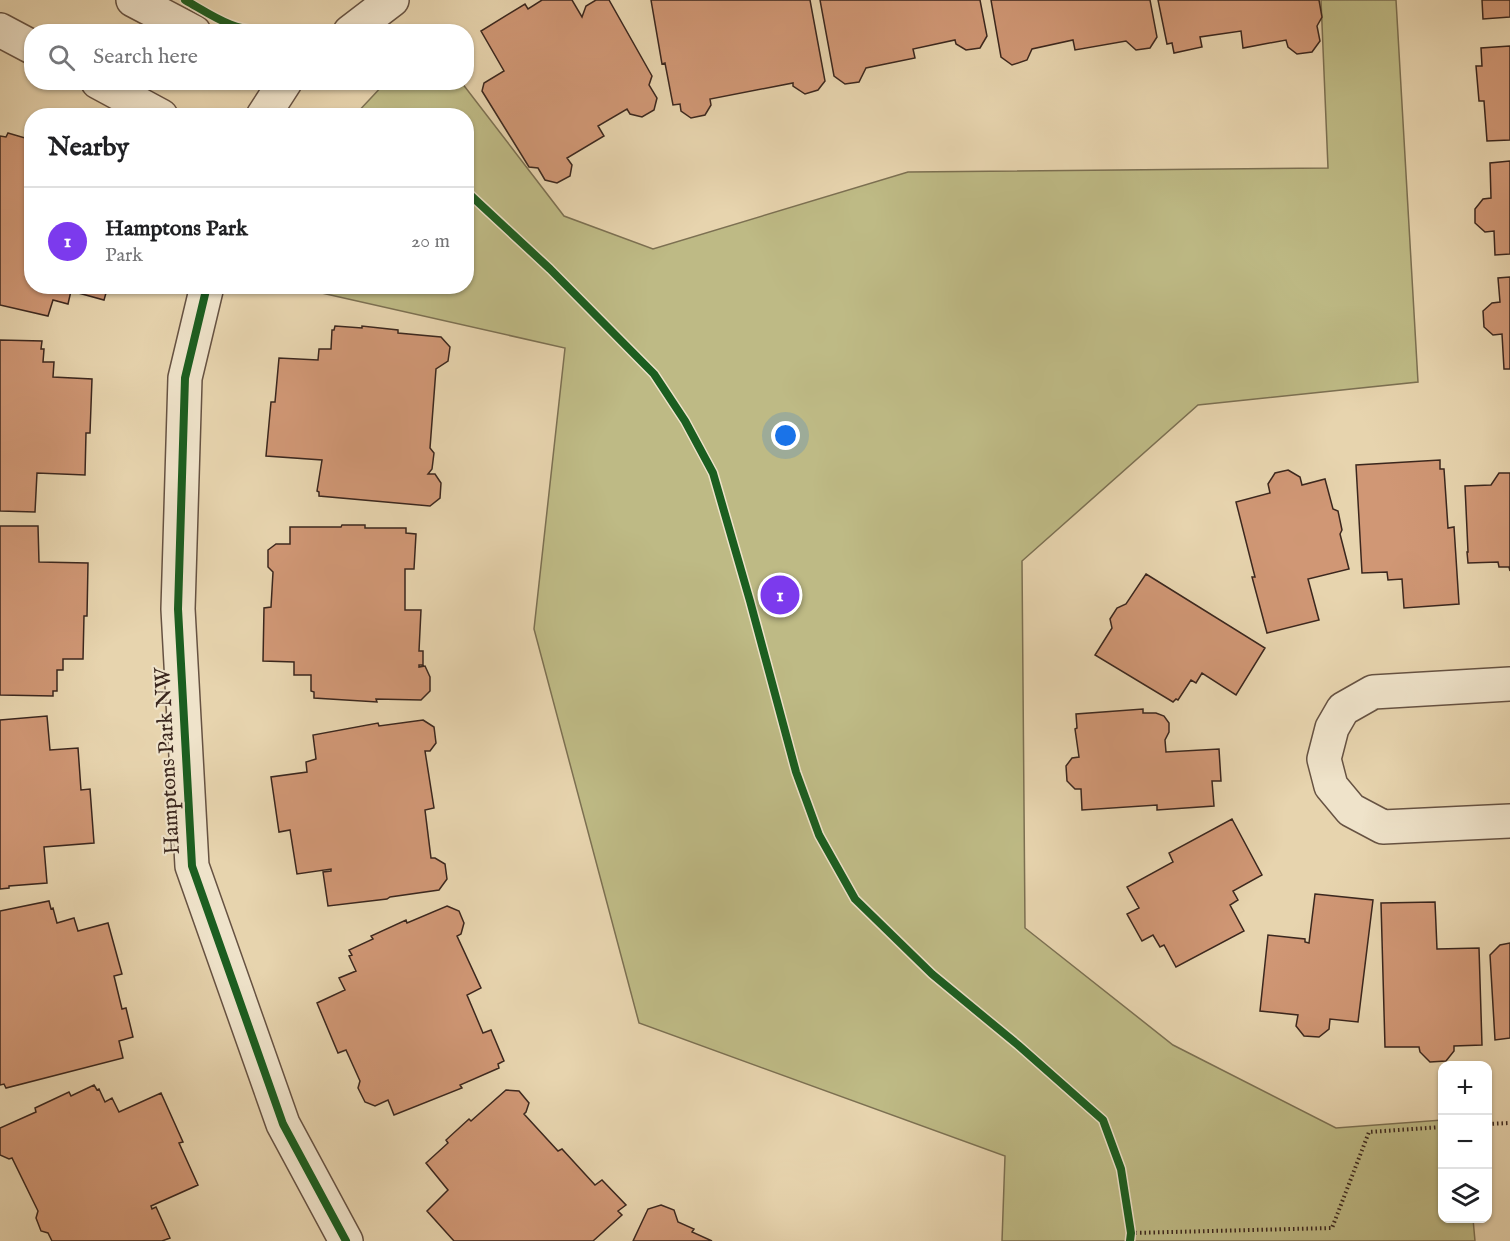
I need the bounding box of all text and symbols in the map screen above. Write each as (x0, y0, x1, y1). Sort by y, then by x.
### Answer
search box (24, 24, 474, 90)
icon: search (45, 41, 78, 74)
text: Search here (93, 43, 198, 71)
text: Nearby (48, 131, 129, 164)
text: Hamptons Park (105, 215, 248, 243)
text: 1 (64, 229, 71, 254)
text: 20 m (411, 229, 450, 254)
text: Park (105, 243, 143, 268)
your location (771, 421, 800, 450)
pin: 1 (760, 572, 800, 618)
street label: Hamptons Park NW (149, 666, 187, 855)
map controls (1438, 1061, 1492, 1223)
button: + (1438, 1061, 1492, 1115)
button: − (1438, 1115, 1492, 1169)
button: layers (1438, 1169, 1492, 1223)

